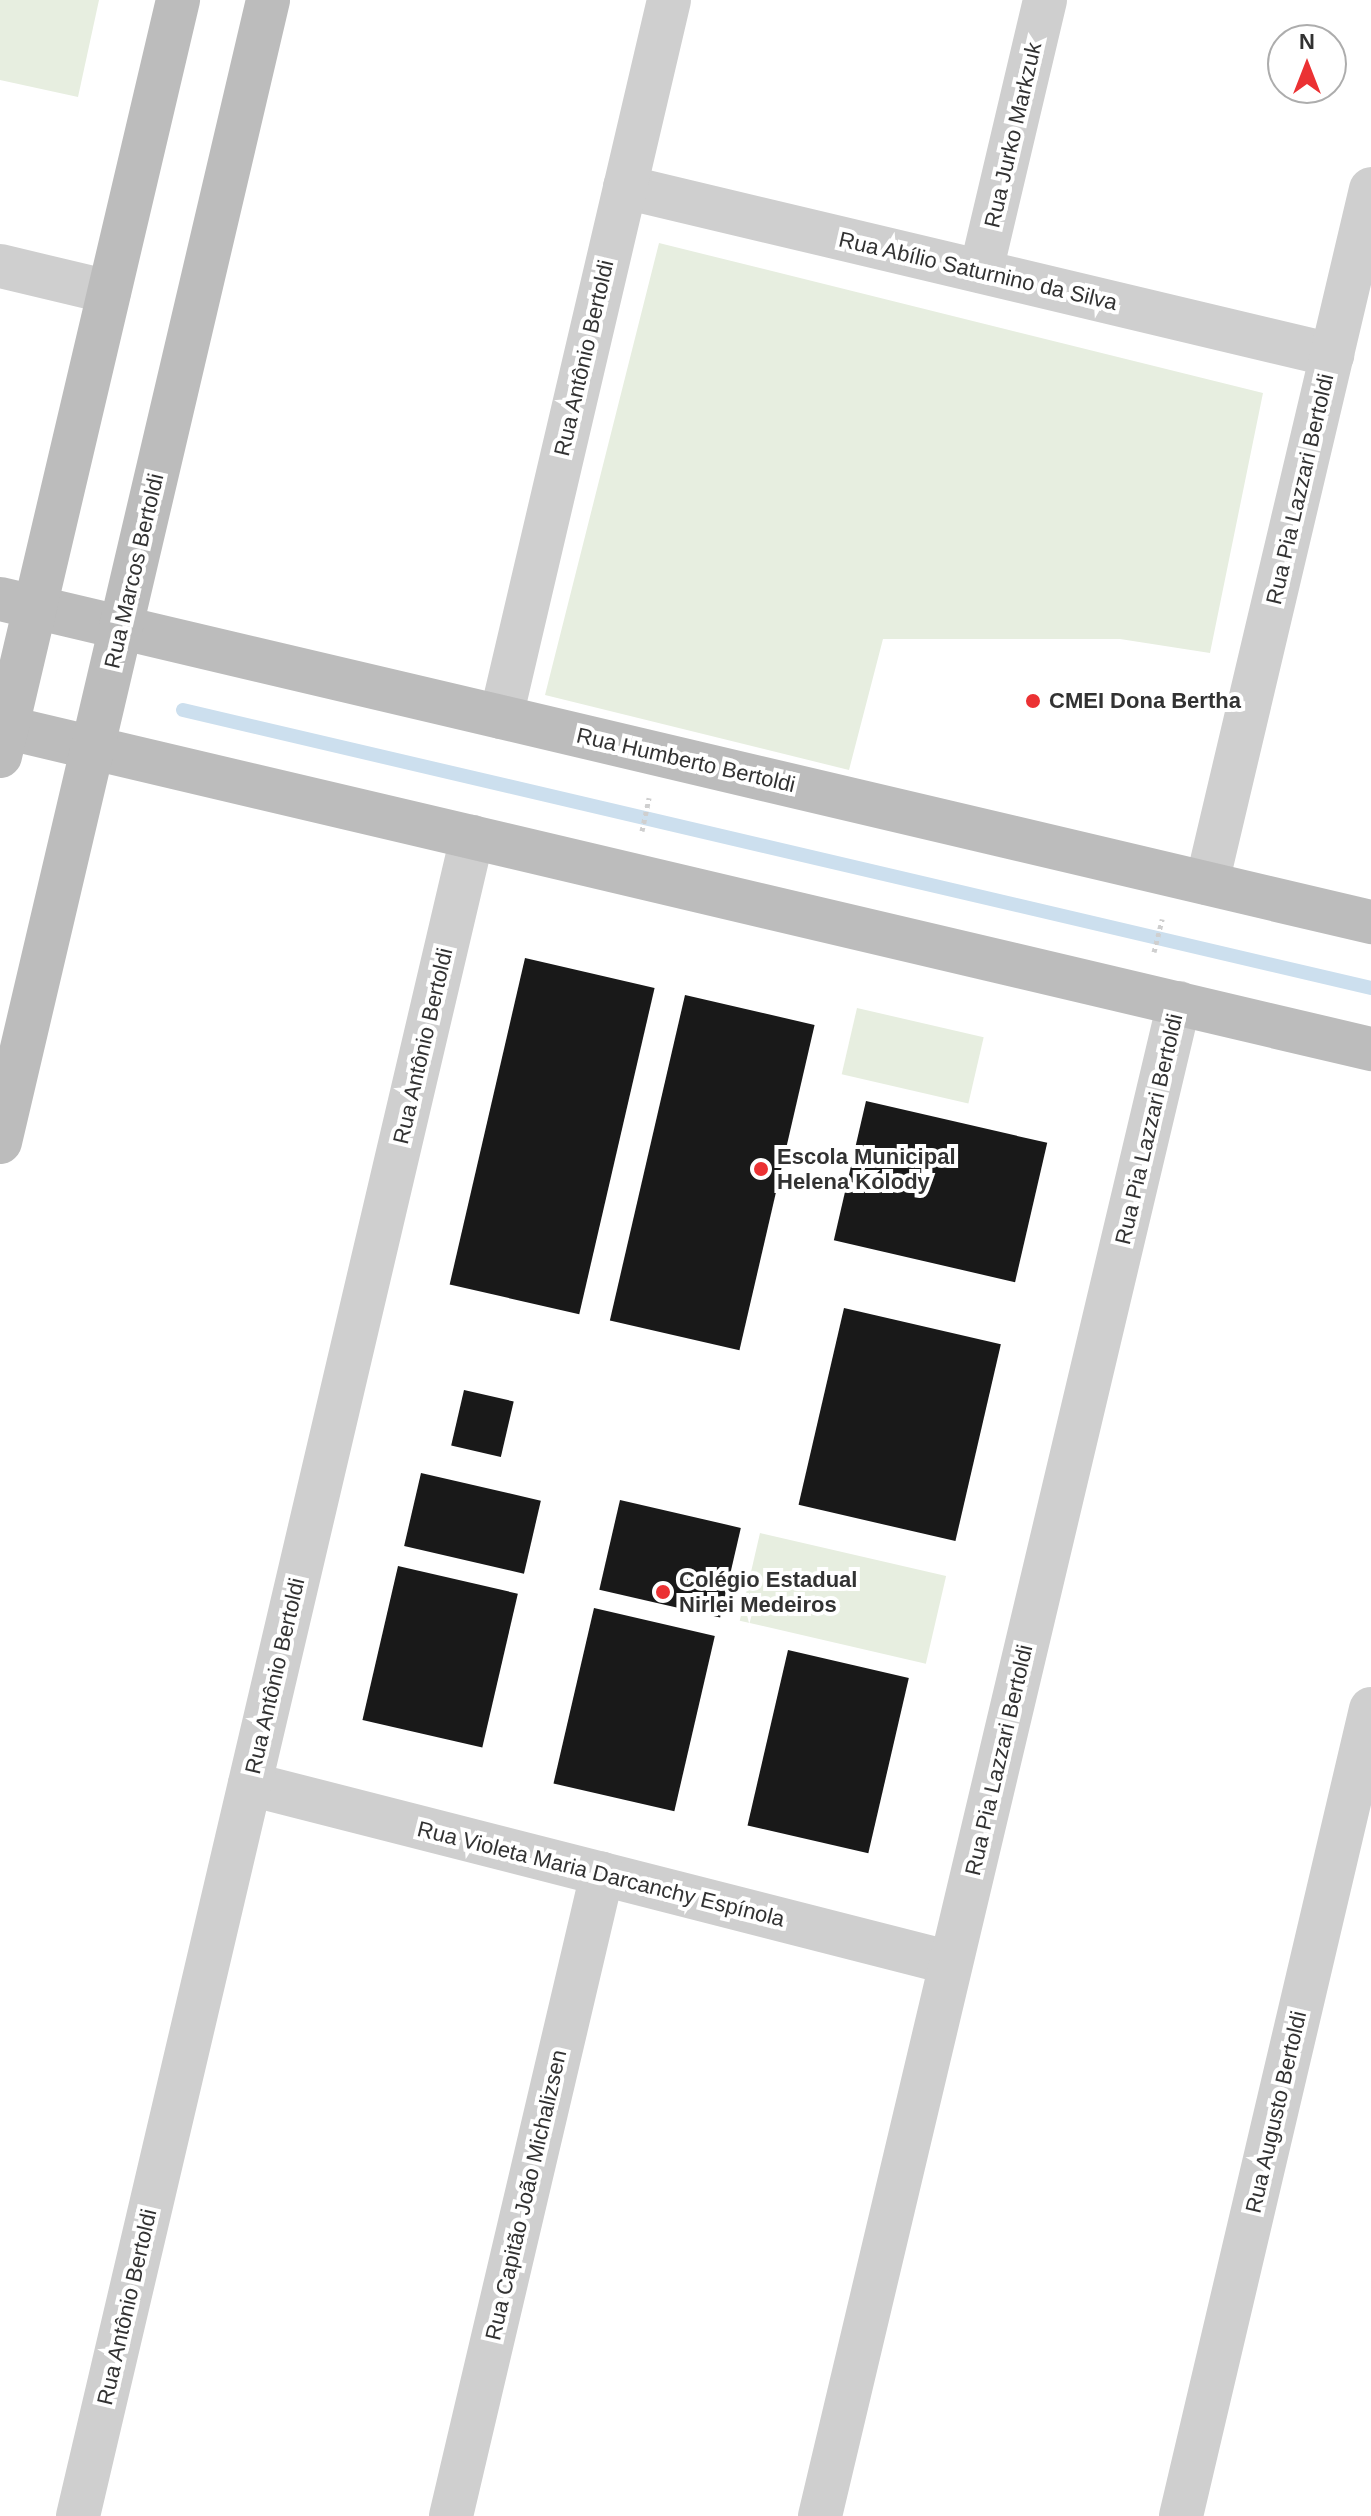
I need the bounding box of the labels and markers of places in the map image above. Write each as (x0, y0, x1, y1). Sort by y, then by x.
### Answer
place label: CMEI Dona Bertha (1049, 688, 1241, 714)
marker: CMEI Dona Bertha (1024, 692, 1042, 710)
place label: Escola Municipal Helena Kolody (777, 1143, 955, 1194)
marker: Escola Municipal Helena Kolody (752, 1160, 770, 1178)
place label: Colégio Estadual Nirlei Medeiros (679, 1566, 857, 1618)
marker: Colégio Estadual Nirlei Medeiros (654, 1583, 672, 1601)

